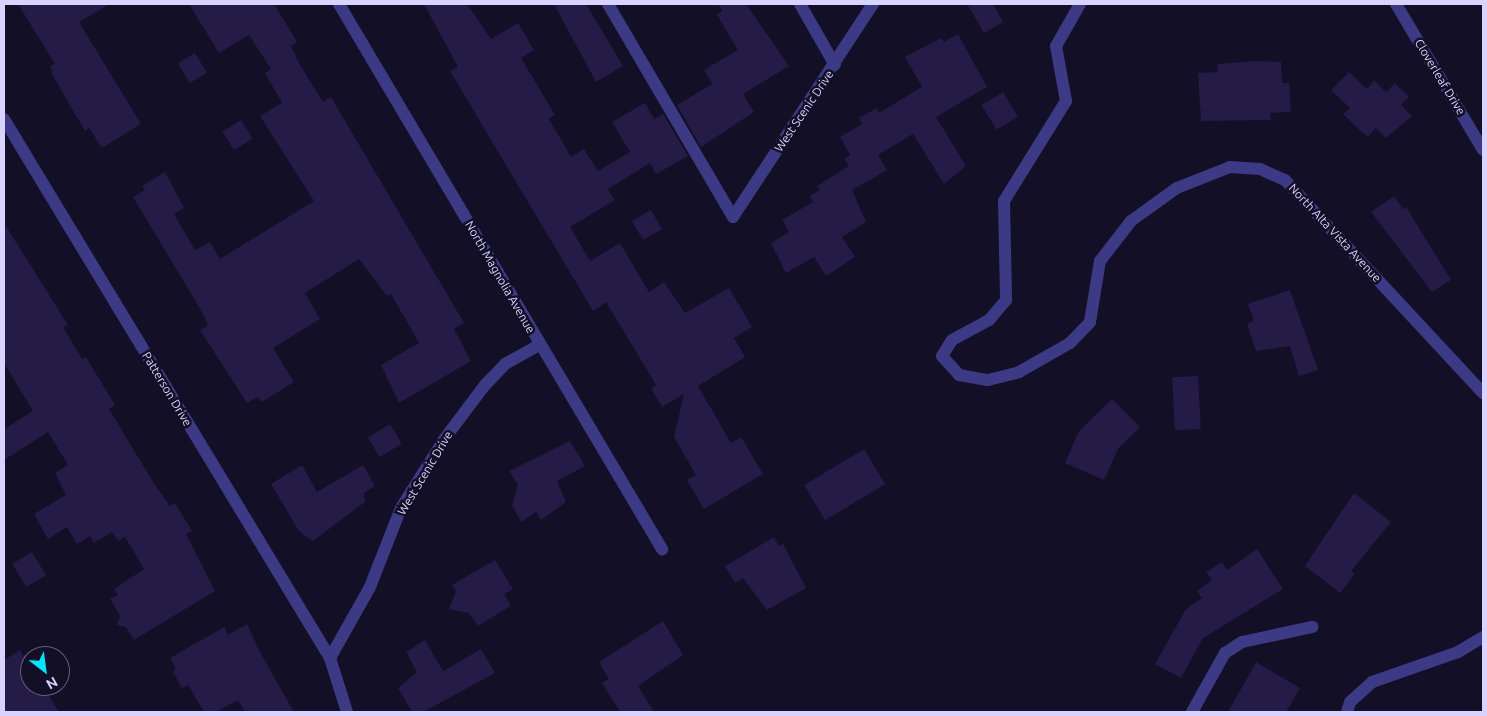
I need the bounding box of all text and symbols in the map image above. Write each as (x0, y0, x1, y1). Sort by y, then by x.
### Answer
street label: Cloverleaf Drive (1412, 36, 1468, 118)
street label: West Scenic Drive (771, 68, 837, 154)
street label: North Alta Vista Avenue (1286, 181, 1384, 285)
street label: North Magnolia Avenue (462, 218, 538, 336)
street label: Patterson Drive (139, 349, 195, 429)
street label: West Scenic Drive (394, 429, 456, 517)
north arrow (20, 646, 70, 696)
text: N (43, 674, 61, 693)

